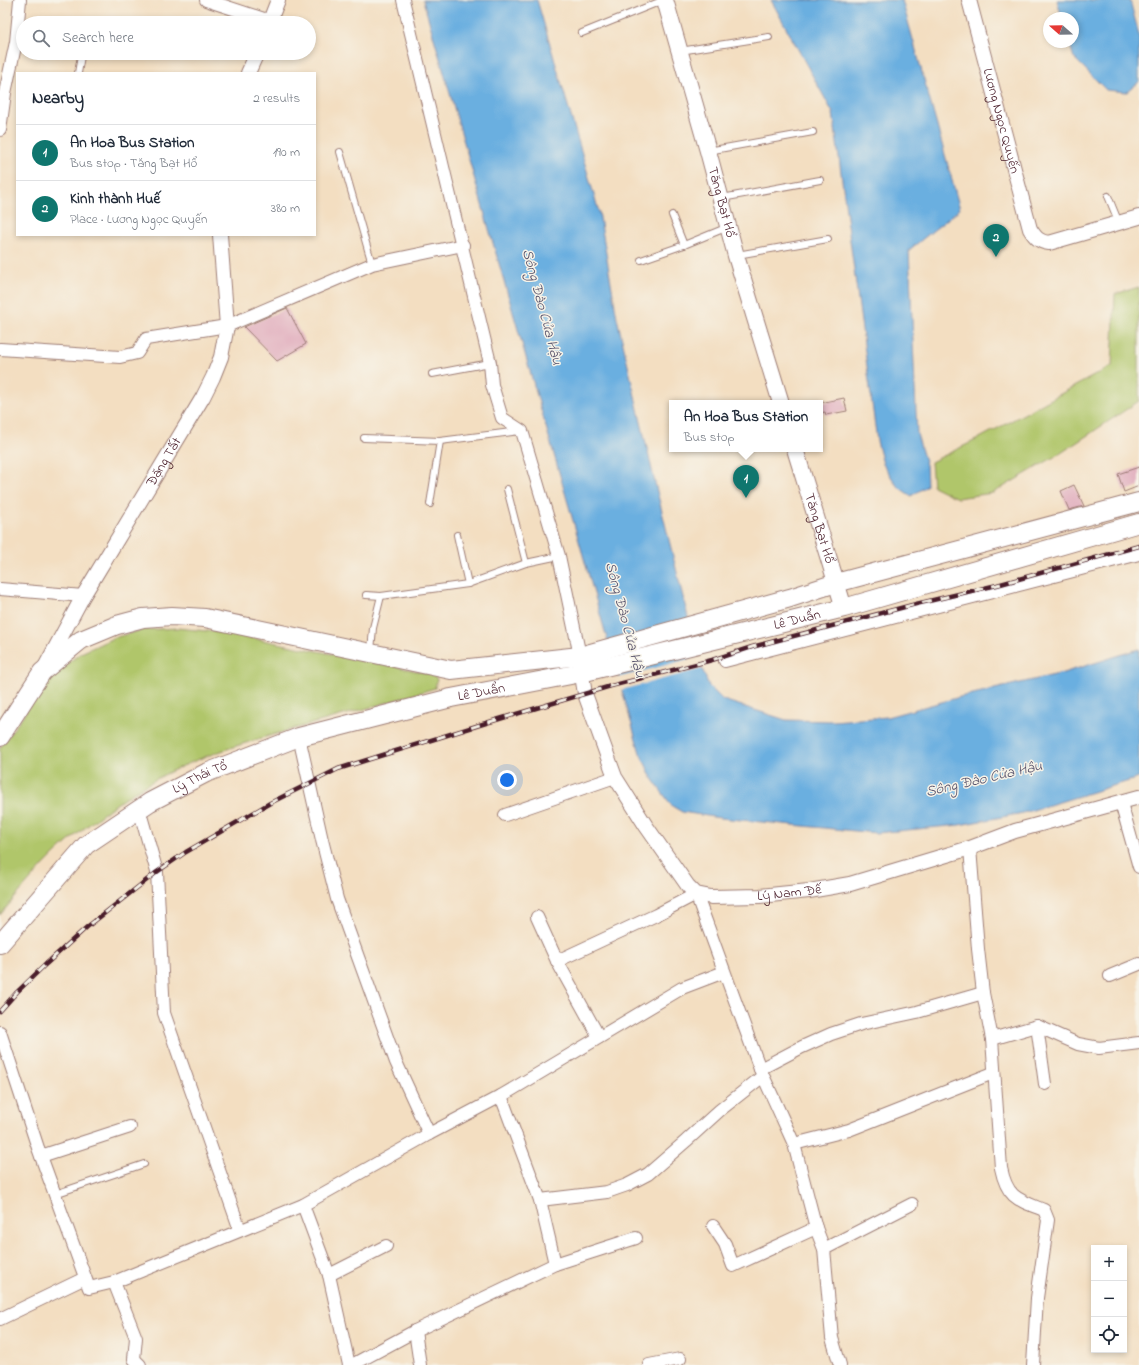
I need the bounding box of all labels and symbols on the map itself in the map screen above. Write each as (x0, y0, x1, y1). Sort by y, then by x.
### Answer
north arrow (1043, 12, 1079, 48)
street label: Lương Ngọc Quyến (977, 66, 1025, 176)
street label: Tăng Bạt Hổ (702, 164, 741, 240)
pin: 2 (983, 224, 1009, 257)
water label: Sông Đào Cửa Hậu (515, 247, 568, 368)
street label: Đặng Tất (140, 433, 187, 492)
pin: 1 (733, 465, 759, 498)
street label: Tăng Bạt Hổ (799, 491, 840, 566)
water label: Sông Đào Cửa Hậu (598, 560, 651, 681)
street label: Lê Duẩn (771, 604, 823, 635)
street label: Lê Duẩn (456, 677, 507, 707)
street label: Lý Thái Tổ (168, 755, 231, 799)
water label: Sông Đào Cửa Hậu (924, 755, 1045, 804)
your location (497, 770, 517, 790)
street label: Lý Nam Đế (757, 878, 825, 907)

